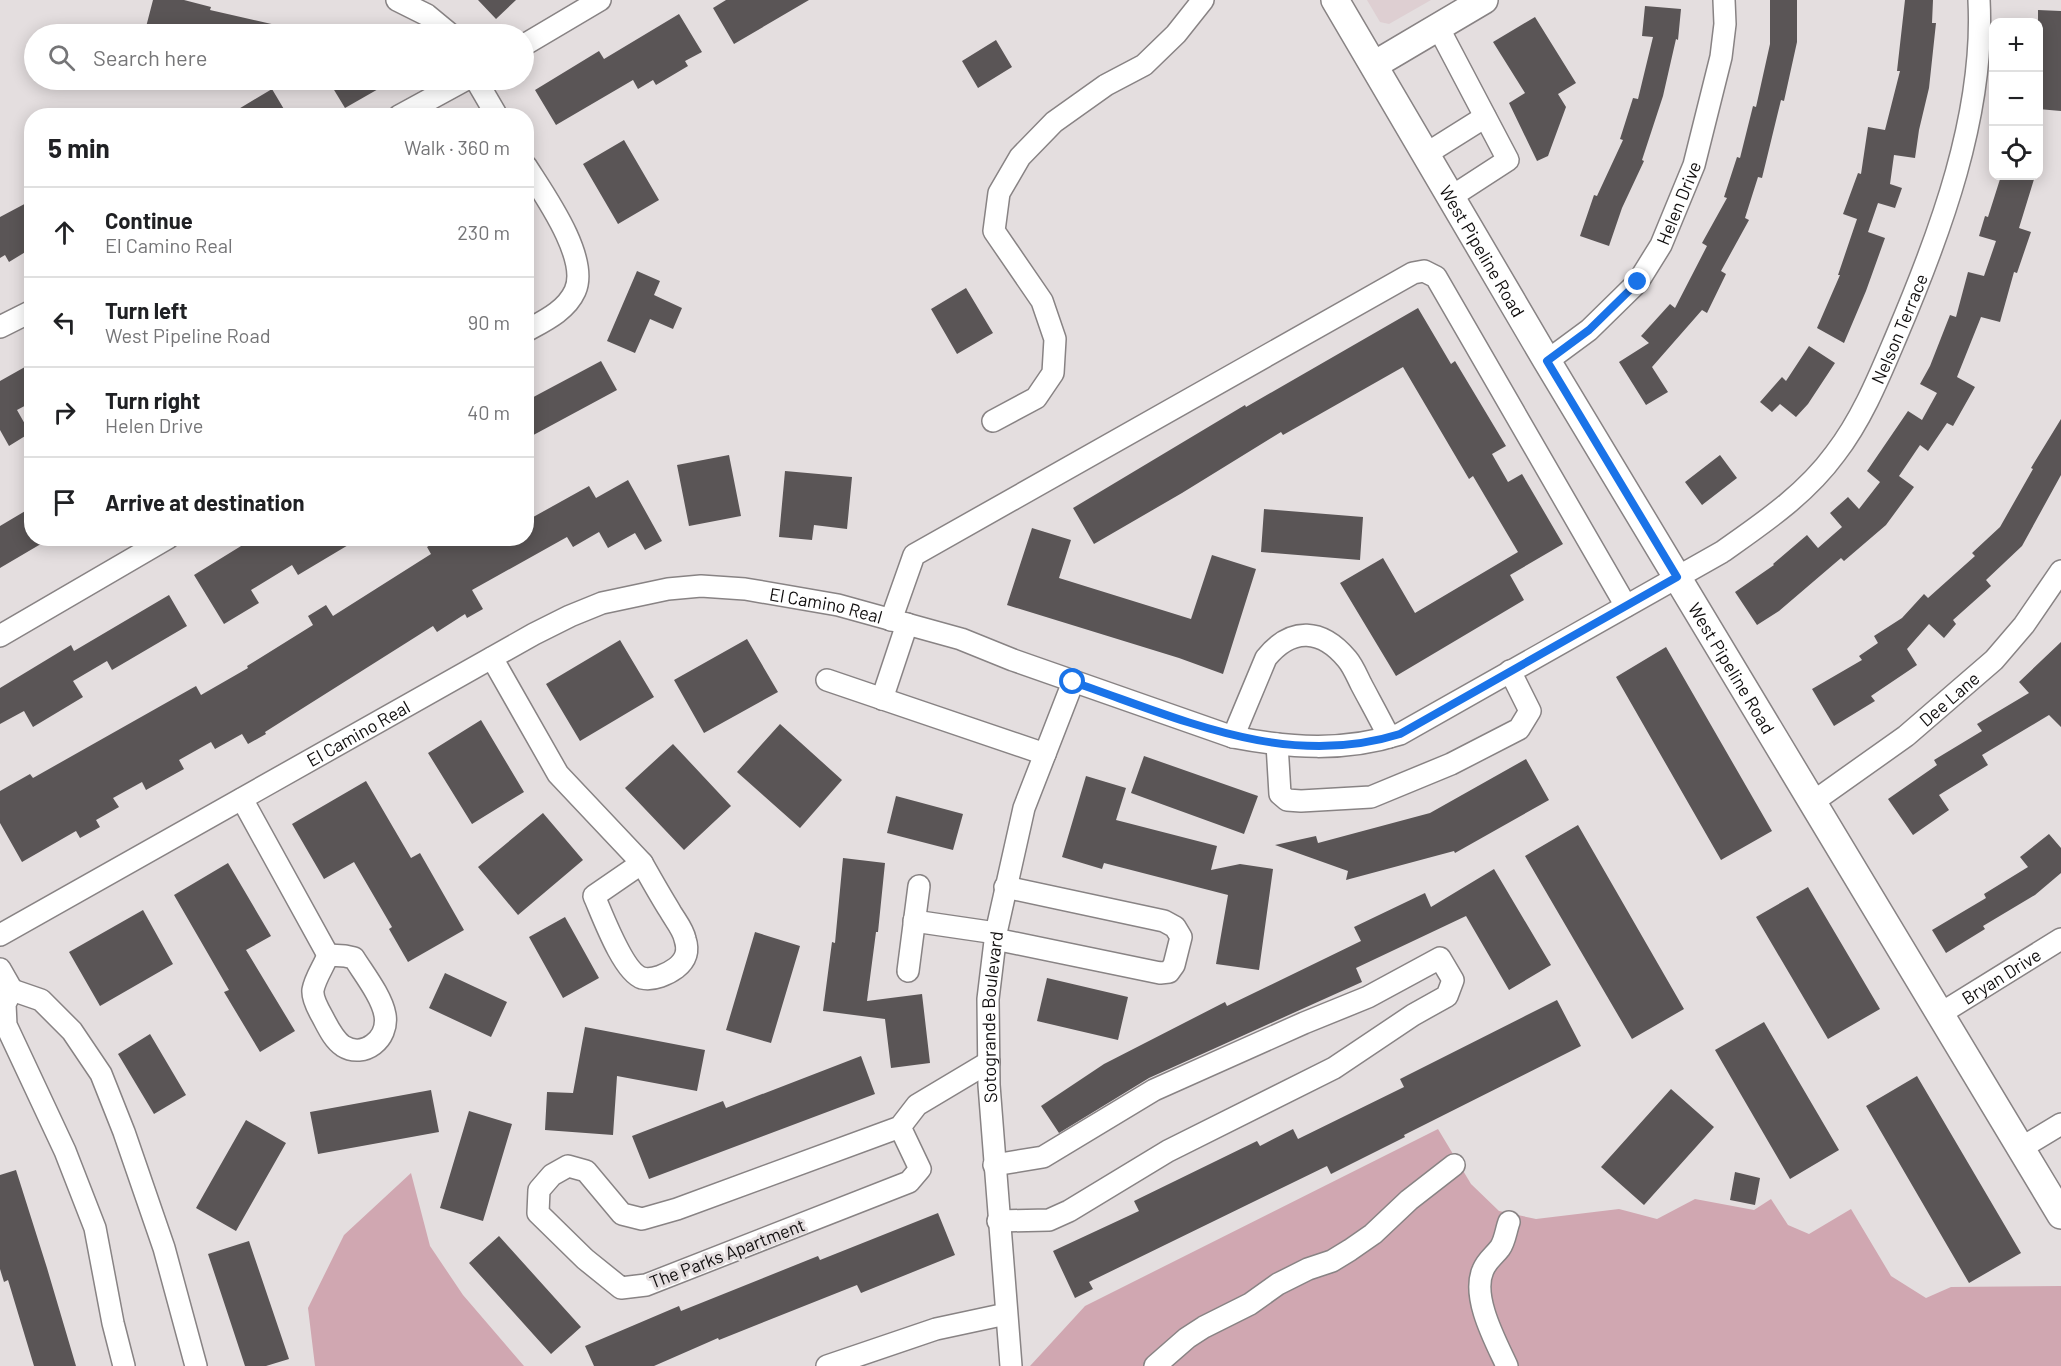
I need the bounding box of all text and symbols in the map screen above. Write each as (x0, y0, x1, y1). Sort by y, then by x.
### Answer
map controls (1989, 18, 2043, 180)
button: + (1989, 18, 2043, 72)
search box (24, 24, 534, 90)
icon: search (45, 41, 78, 74)
text: Search here (93, 44, 207, 70)
button: − (1989, 72, 2043, 126)
button: locate (1989, 126, 2043, 180)
text: 5 min (48, 132, 110, 163)
text: Walk · 360 m (404, 135, 510, 159)
street label: Helen Drive (1651, 158, 1705, 248)
street label: West Pipeline Road (1435, 181, 1530, 321)
text: Continue (105, 207, 193, 233)
icon: ahead (48, 216, 81, 249)
text: 230 m (457, 220, 510, 244)
text: El Camino Real (105, 233, 233, 257)
route end (1624, 268, 1650, 294)
street label: Nelson Terrace (1866, 270, 1932, 387)
text: Turn left (105, 297, 188, 323)
icon: left (48, 306, 81, 339)
text: 90 m (468, 310, 510, 334)
text: West Pipeline Road (105, 323, 271, 347)
text: Turn right (105, 387, 200, 413)
icon: right (48, 396, 81, 429)
text: 40 m (467, 400, 510, 424)
text: Helen Drive (105, 413, 203, 437)
icon: arrive (48, 486, 81, 519)
text: Arrive at destination (105, 489, 304, 515)
street label: El Camino Real (768, 582, 885, 628)
street label: West Pipeline Road (1684, 598, 1780, 738)
street label: Dee Lane (1914, 667, 1984, 731)
route start (1059, 668, 1085, 694)
street label: El Camino Real (303, 695, 414, 771)
street label: Sotogrande Boulevard (977, 930, 1007, 1104)
street label: Bryan Drive (1958, 943, 2045, 1009)
street label: The Parks Apartment (646, 1213, 808, 1293)

